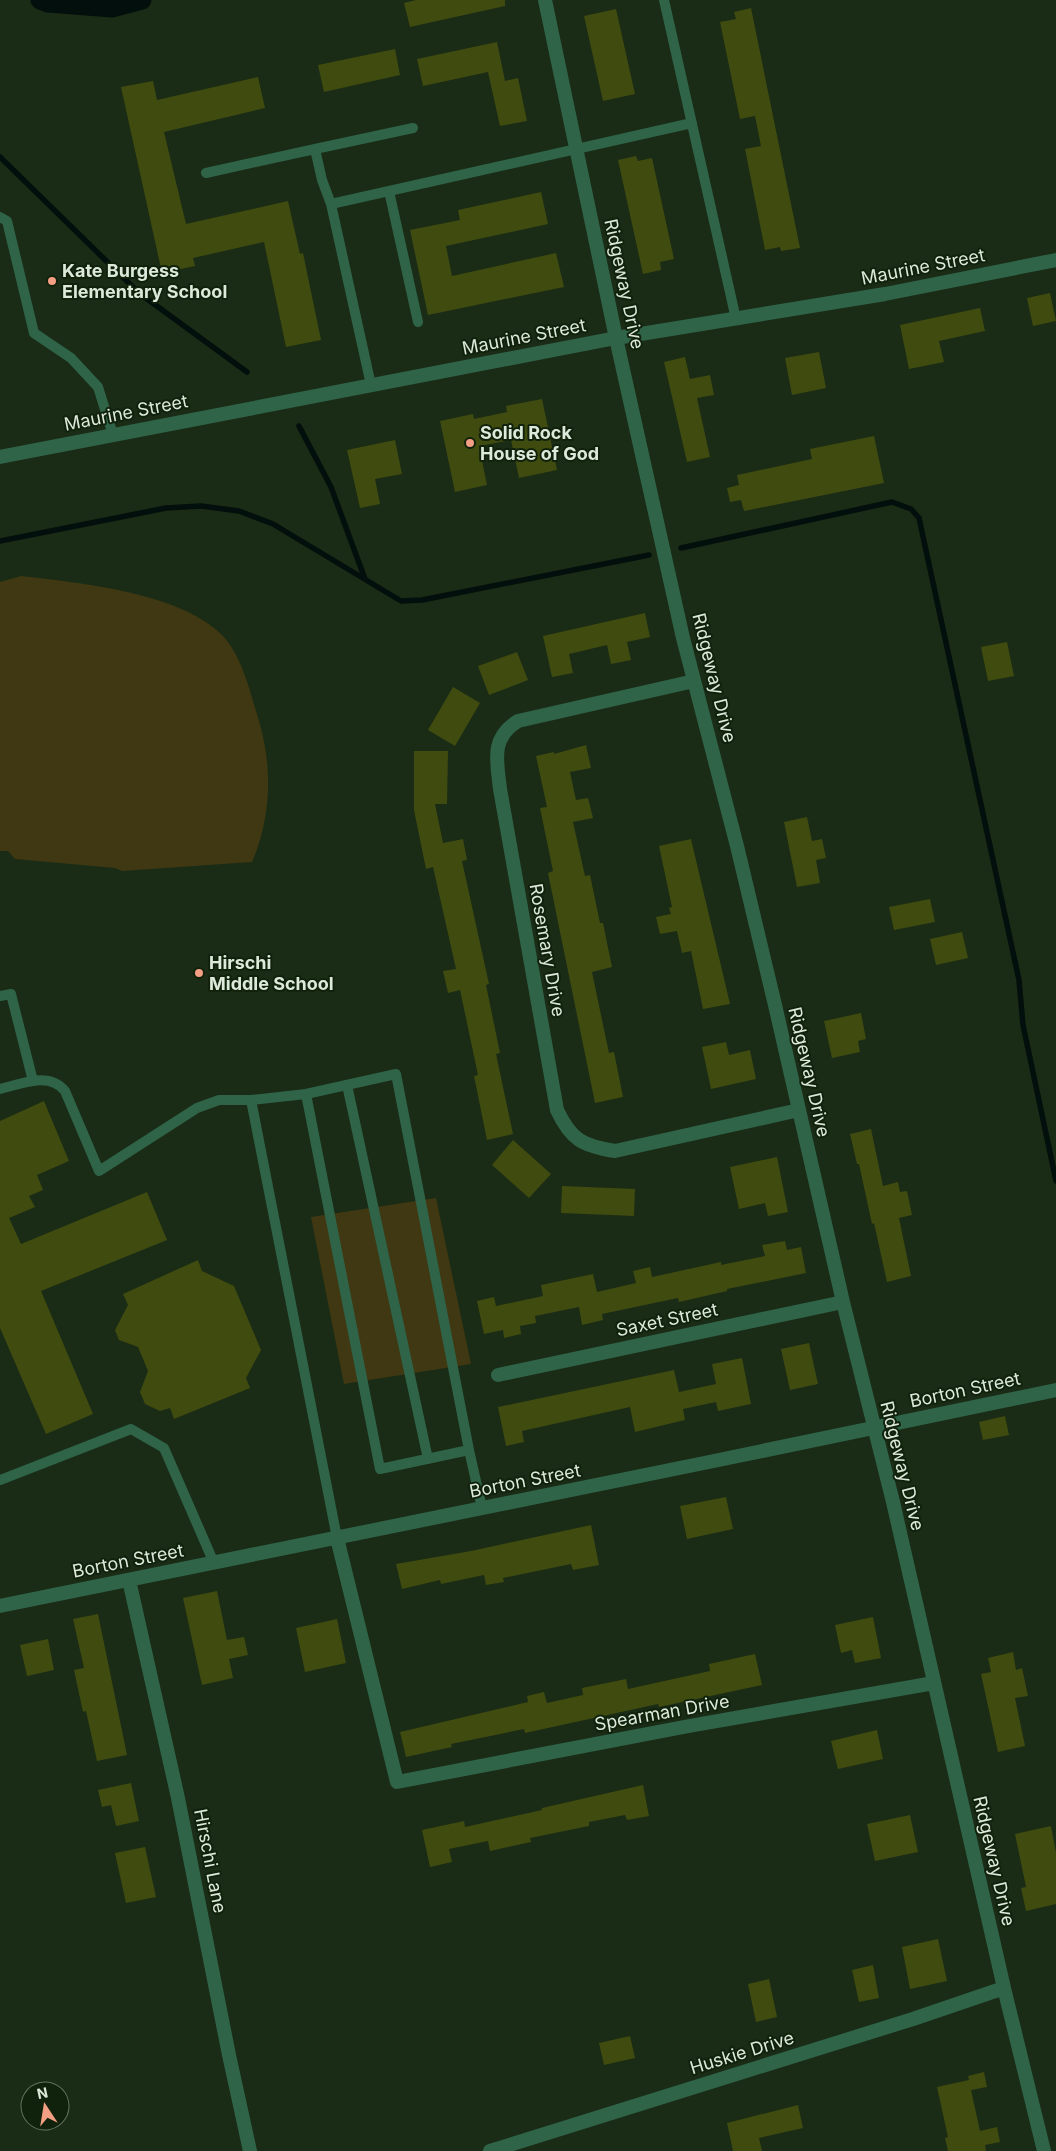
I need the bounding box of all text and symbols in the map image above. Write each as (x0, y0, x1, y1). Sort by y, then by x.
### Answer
street label: Ridgeway Drive (600, 217, 649, 351)
street label: Maurine Street (859, 244, 987, 289)
place label: Kate Burgess Elementary School (62, 260, 227, 302)
marker: Kate Burgess Elementary School (46, 275, 58, 287)
street label: Maurine Street (460, 314, 588, 359)
street label: Maurine Street (62, 390, 190, 435)
place label: Solid Rock House of God (480, 422, 599, 464)
marker: Solid Rock House of God (464, 437, 476, 449)
street label: Ridgeway Drive (688, 611, 741, 745)
street label: Rosemary Drive (525, 882, 570, 1018)
place label: Hirschi Middle School (209, 952, 334, 994)
marker: Hirschi Middle School (193, 967, 205, 979)
street label: Ridgeway Drive (784, 1005, 835, 1139)
street label: Saxet Street (614, 1298, 720, 1341)
street label: Borton Street (908, 1368, 1022, 1411)
street label: Ridgeway Drive (876, 1399, 929, 1533)
street label: Borton Street (468, 1459, 582, 1502)
street label: Borton Street (71, 1539, 185, 1582)
street label: Spearman Drive (593, 1690, 731, 1735)
street label: Ridgeway Drive (969, 1794, 1020, 1928)
street label: Hirschi Lane (190, 1807, 231, 1915)
street label: Huskie Drive (687, 2027, 797, 2078)
north arrow (20, 2081, 70, 2131)
text: N (35, 2083, 49, 2102)

